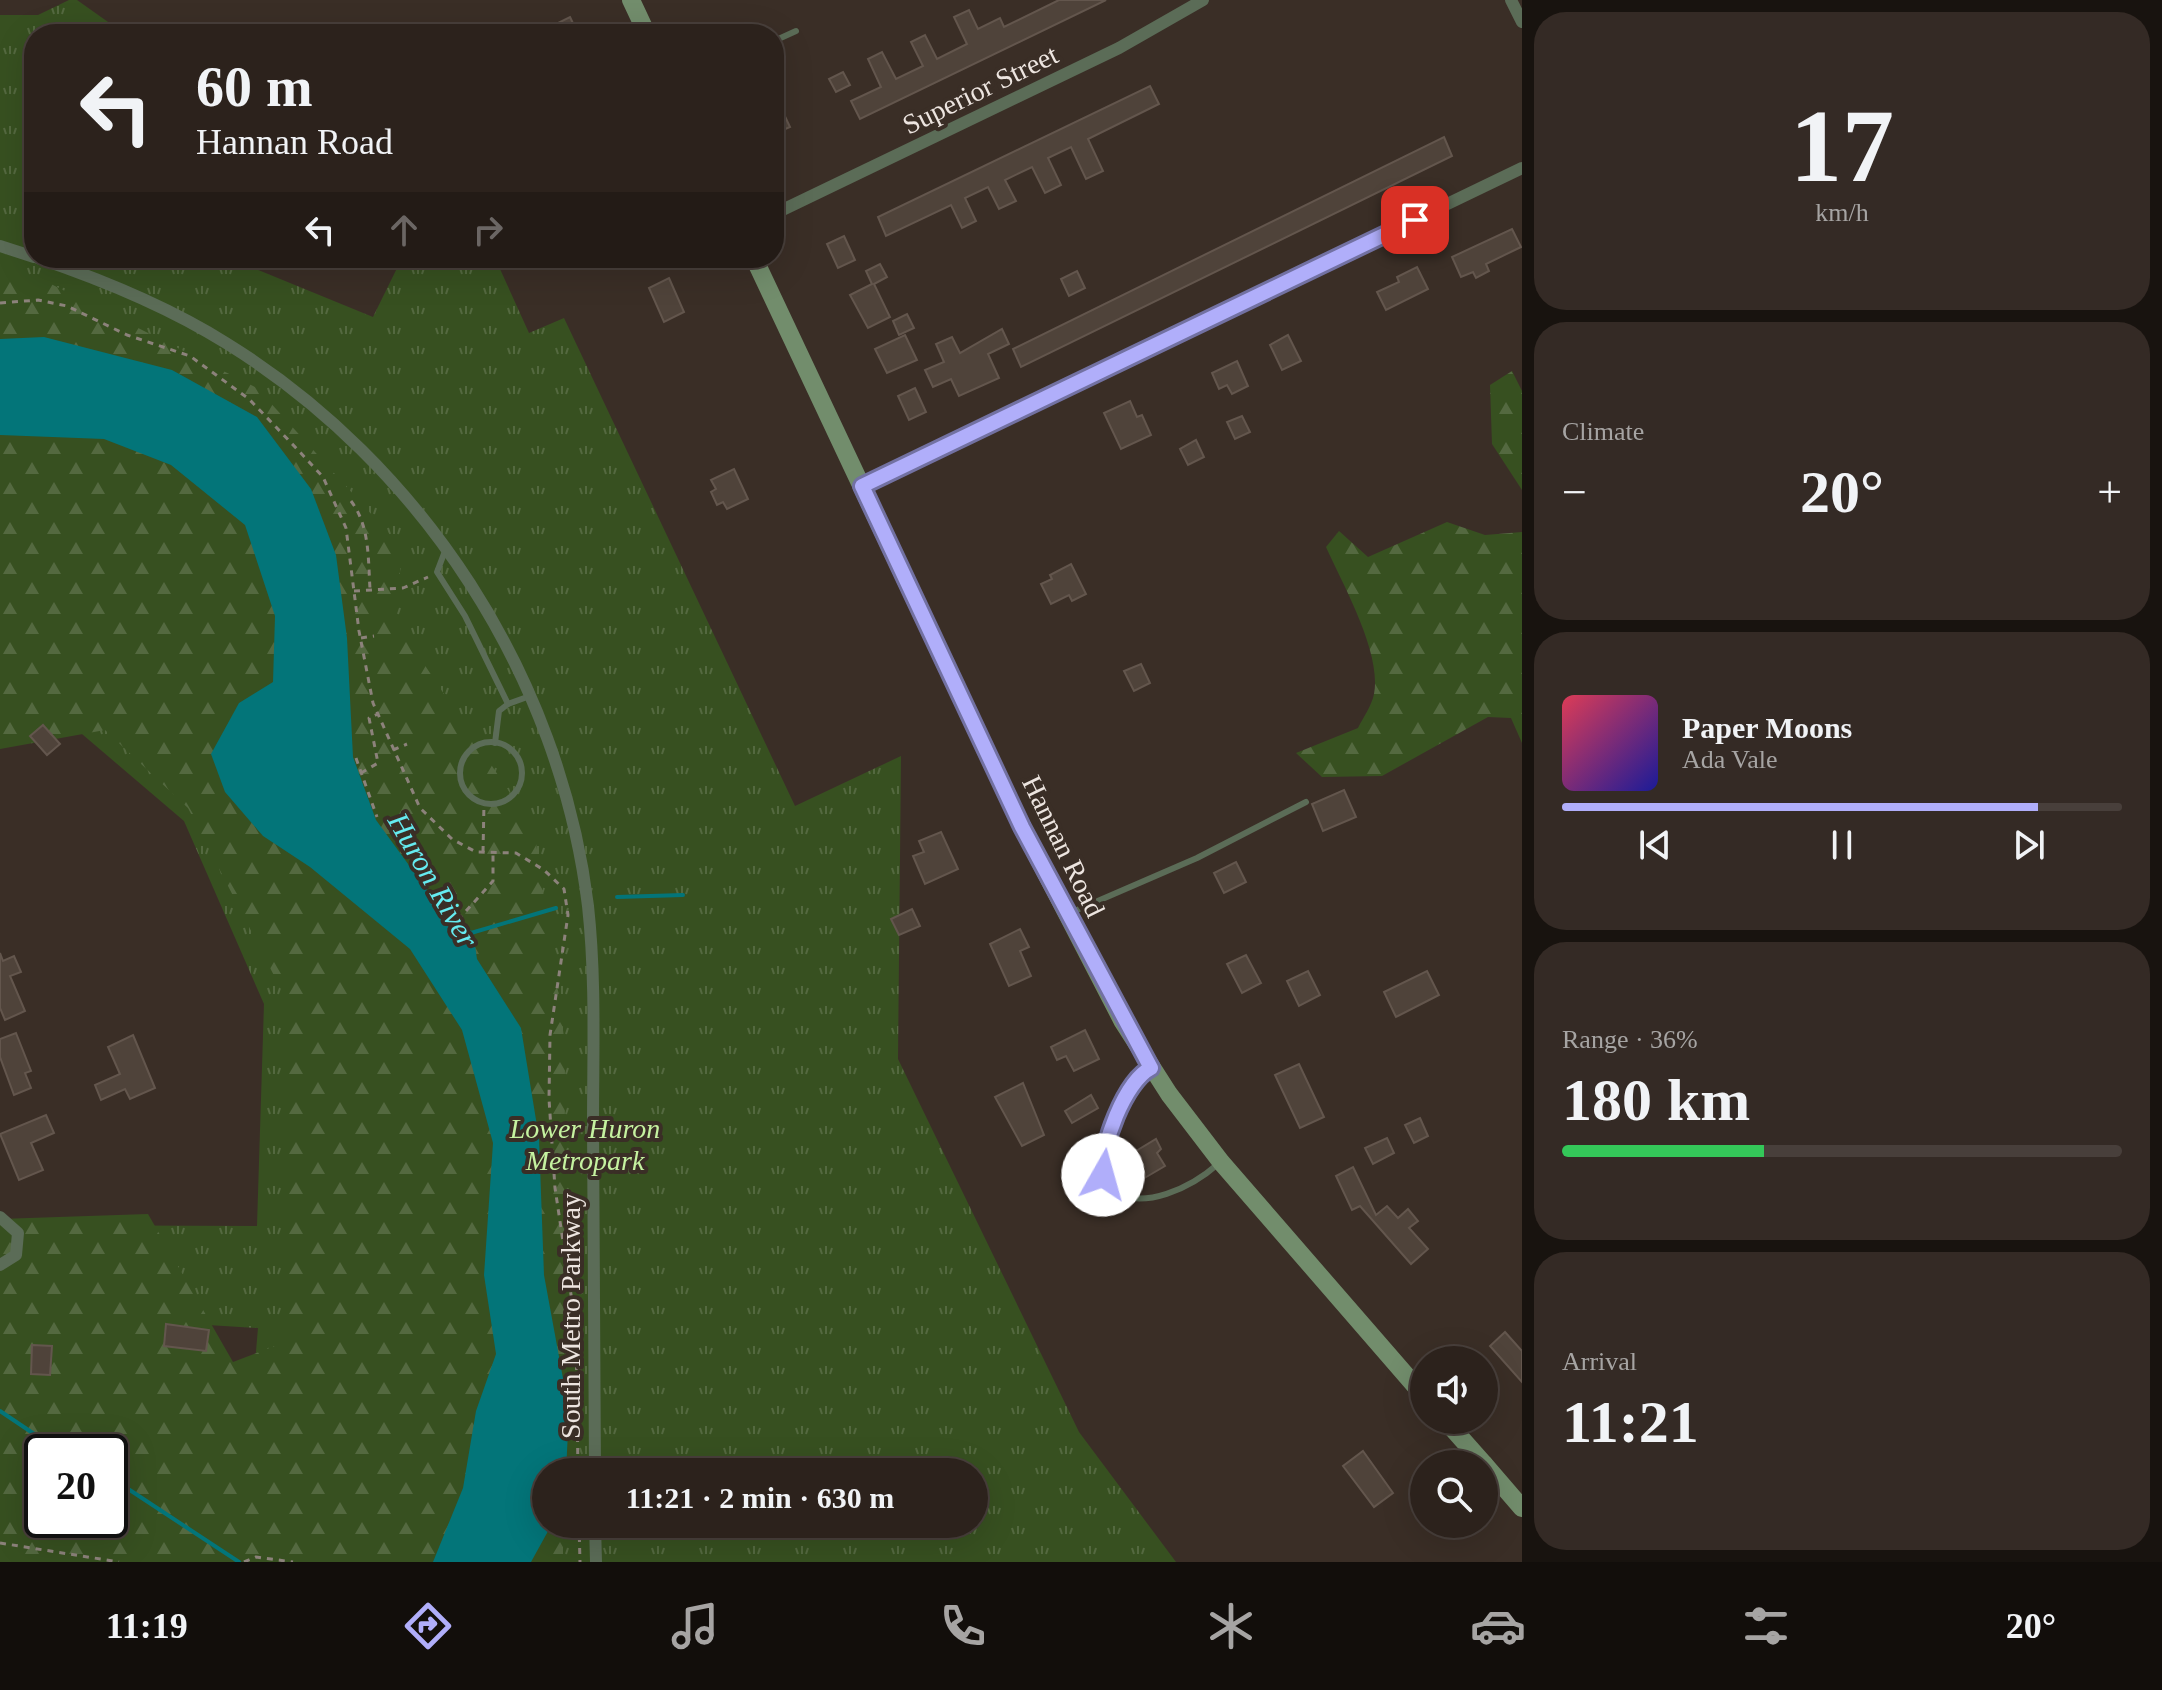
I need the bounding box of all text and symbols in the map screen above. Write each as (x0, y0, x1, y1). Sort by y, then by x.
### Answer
street label: Superior Street (898, 38, 1063, 140)
icon: left (64, 56, 168, 160)
text: 60 m (196, 56, 313, 118)
text: 17 (1790, 88, 1894, 203)
text: Hannan Road (196, 122, 393, 162)
pin (1381, 186, 1449, 254)
icon: arrive (1393, 198, 1437, 242)
text: km/h (1815, 198, 1869, 227)
icon: left (298, 208, 342, 252)
icon: ahead (382, 208, 426, 252)
icon: right (466, 208, 510, 252)
text: Climate (1562, 417, 1644, 446)
text: 20° (1800, 459, 1884, 525)
text: − (1562, 468, 1587, 517)
text: + (2097, 468, 2122, 517)
text: Paper Moons (1682, 711, 1852, 744)
text: Ada Vale (1682, 745, 1778, 774)
street label: Hannan Road (1016, 771, 1111, 922)
water label: Huron River (381, 806, 485, 953)
icon: previous (1633, 823, 1677, 867)
icon: pause (1820, 823, 1864, 867)
icon: next (2007, 823, 2051, 867)
text: Range · 36% (1562, 1025, 1698, 1054)
text: 180 km (1562, 1067, 1750, 1133)
park label: Lower Huron Metropark (509, 1113, 660, 1176)
position arrow (1061, 1133, 1145, 1217)
street label: South Metro Parkway (555, 1193, 586, 1439)
map controls (1410, 1346, 1498, 1538)
button: sound (1410, 1346, 1498, 1434)
text: Arrival (1562, 1347, 1637, 1376)
text: 11:21 (1562, 1389, 1699, 1455)
speed limit sign: 20 (24, 1434, 128, 1538)
button: search (1410, 1450, 1498, 1538)
text: 11:21 · 2 min · 630 m (626, 1481, 894, 1514)
icon: directions (400, 1598, 456, 1654)
icon: music (667, 1598, 723, 1654)
icon: phone (935, 1598, 991, 1654)
icon: climate (1203, 1598, 1259, 1654)
icon: car (1470, 1598, 1526, 1654)
icon: filters (1738, 1598, 1794, 1654)
text: 11:19 (106, 1606, 188, 1646)
text: 20° (2006, 1606, 2056, 1646)

